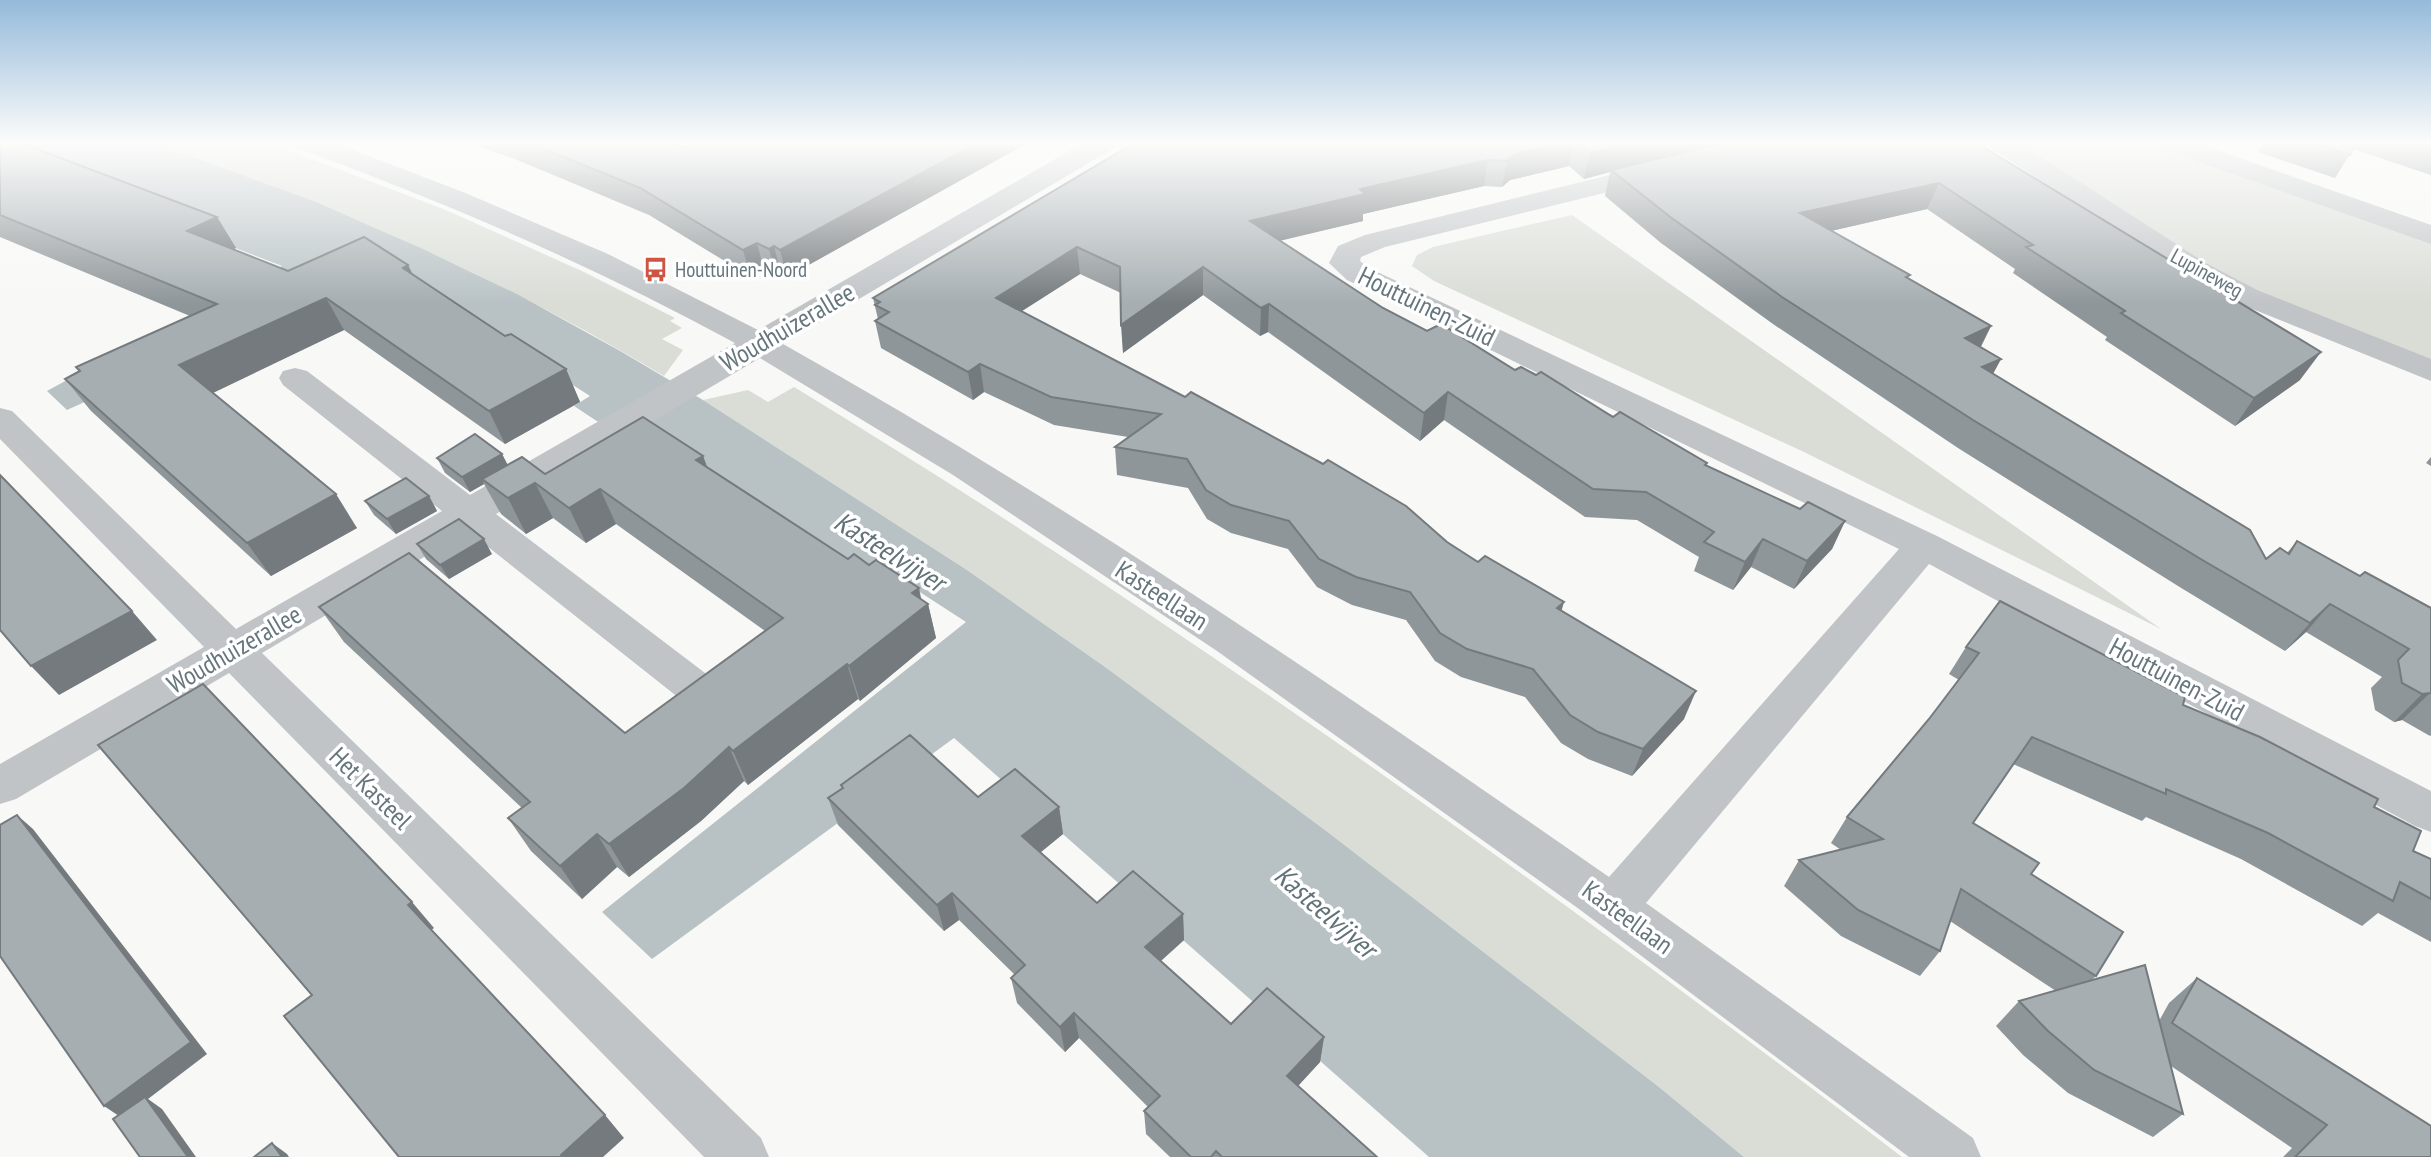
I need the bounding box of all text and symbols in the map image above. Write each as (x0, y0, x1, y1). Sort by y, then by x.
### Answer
street label: Lupineweg (2166, 242, 2248, 304)
bus stop icon: Houttuinen-Noord (641, 255, 669, 283)
place label: Houttuinen-Noord (675, 256, 807, 283)
street label: Houttuinen-Zuid (1353, 259, 1501, 353)
street label: Woudhuizerallee (714, 275, 860, 379)
water label: Kasteelvijver (828, 502, 956, 602)
street label: Kasteellaan (1109, 553, 1215, 637)
street label: Woudhuizerallee (161, 597, 307, 701)
street label: Houttuinen-Zuid (2104, 630, 2250, 728)
street label: Het Kasteel (323, 740, 419, 836)
water label: Kasteelvijver (1267, 856, 1388, 968)
street label: Kasteellaan (1576, 873, 1680, 961)

